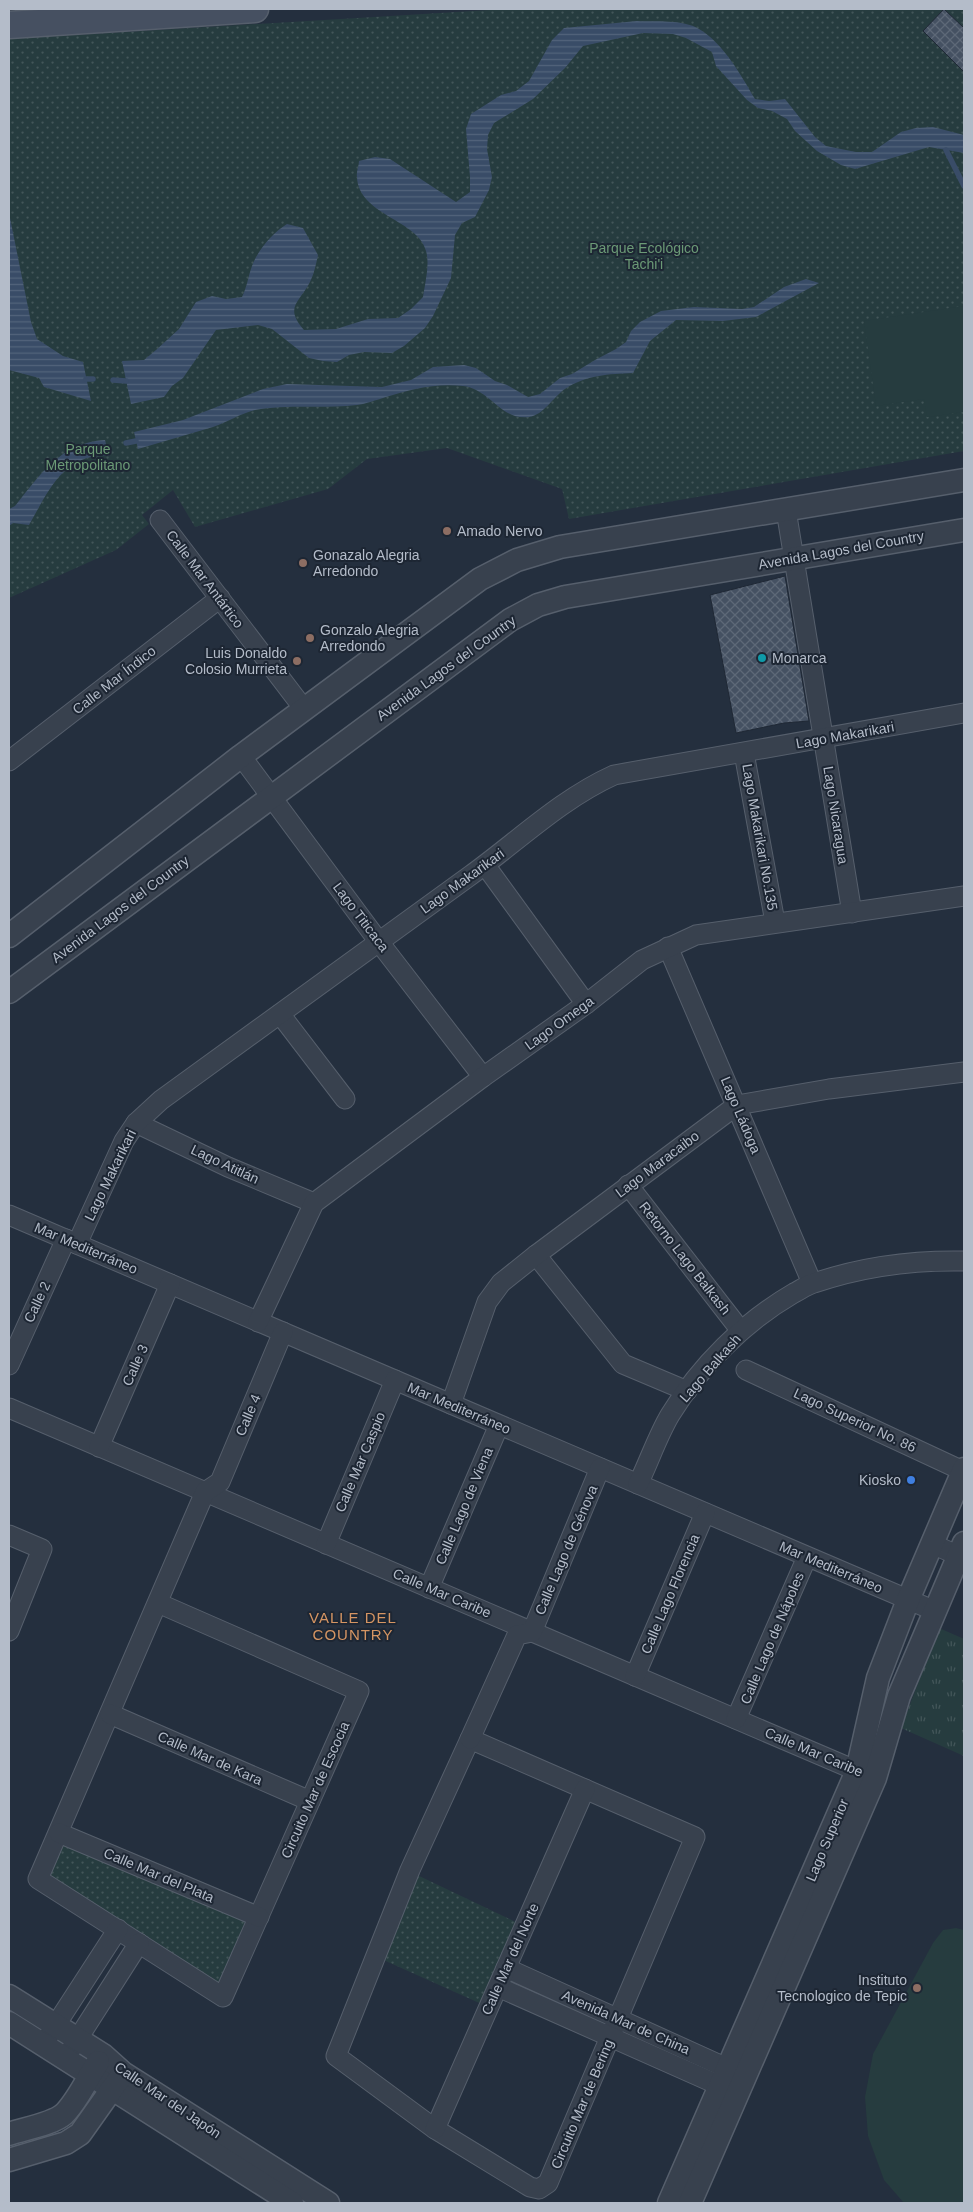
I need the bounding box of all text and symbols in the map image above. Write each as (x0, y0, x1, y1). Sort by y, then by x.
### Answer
park label: Parque Ecológico Tachi'i (589, 240, 699, 272)
park label: Parque Metropolitano (46, 441, 131, 473)
place label: Amado Nervo (457, 523, 543, 539)
marker: Amado Nervo (441, 525, 453, 537)
street label: Calle Mar Antártico (163, 527, 247, 631)
street label: Avenida Lagos del Country (757, 528, 925, 572)
place label: Gonazalo Alegria Arredondo (313, 547, 420, 579)
marker: Gonazalo Alegria Arredondo (297, 557, 309, 569)
street label: Avenida Lagos del Country (373, 612, 519, 724)
place label: Gonzalo Alegria Arredondo (320, 622, 419, 654)
marker: Gonzalo Alegria Arredondo (304, 632, 316, 644)
street label: Calle Mar Índico (69, 642, 159, 717)
place label: Luis Donaldo Colosio Murrieta (185, 645, 287, 677)
place label: Monarca (772, 650, 827, 666)
marker: Monarca (756, 652, 768, 664)
marker: Luis Donaldo Colosio Murrieta (291, 655, 303, 667)
street label: Lago Makarikari (795, 718, 895, 752)
street label: Lago Makarikari No.135 (739, 762, 781, 912)
street label: Lago Nicaragua (820, 765, 852, 865)
street label: Lago Makarikari (417, 845, 507, 917)
street label: Avenida Lagos del Country (48, 852, 192, 966)
street label: Lago Titicaca (330, 879, 392, 955)
street label: Lago Omega (522, 993, 597, 1053)
street label: Lago Ládoga (718, 1074, 764, 1156)
street label: Lago Makarikari (81, 1127, 139, 1223)
street label: Lago Maracaibo (612, 1127, 702, 1201)
street label: Lago Atitlán (188, 1141, 262, 1187)
street label: Retorno Lago Balkash (636, 1198, 734, 1318)
street label: Mar Mediterráneo (32, 1219, 140, 1277)
street label: Calle 2 (21, 1279, 54, 1325)
street label: Lago Balkash (676, 1331, 744, 1405)
street label: Calle 3 (119, 1342, 151, 1388)
street label: Mar Mediterráneo (405, 1379, 513, 1437)
street label: Lago Superior No. 86 (791, 1385, 919, 1455)
street label: Calle 4 (232, 1392, 264, 1438)
street label: Calle Mar Caspio (332, 1409, 388, 1515)
street label: Calle Lago de Viena (432, 1445, 496, 1567)
place label: Kiosko (859, 1472, 901, 1488)
marker: Kiosko (905, 1474, 917, 1486)
street label: Calle Lago de Génova (531, 1483, 601, 1617)
street label: Calle Lago Florencia (638, 1532, 703, 1656)
street label: Mar Mediterráneo (777, 1538, 885, 1596)
street label: Calle Mar Caribe (391, 1565, 494, 1621)
street label: Calle Lago de Nápoles (737, 1570, 807, 1706)
district label: VALLE DEL COUNTRY (309, 1609, 397, 1643)
street label: Circuito Mar de Escocia (278, 1719, 352, 1861)
street label: Calle Mar Caribe (763, 1724, 866, 1780)
street label: Calle Mar de Kara (155, 1728, 265, 1788)
street label: Lago Superior (802, 1796, 852, 1884)
street label: Calle Mar del Plata (101, 1845, 217, 1906)
street label: Calle Mar del Norte (478, 1900, 542, 2017)
place label: Instituto Tecnologico de Tepic (777, 1972, 907, 2004)
marker: Instituto Tecnologico de Tepic (911, 1982, 923, 1994)
street label: Avenida Mar de China (560, 1987, 693, 2058)
street label: Circuito Mar de Bering (547, 2037, 617, 2171)
street label: Calle Mar del Japón (112, 2059, 224, 2141)

